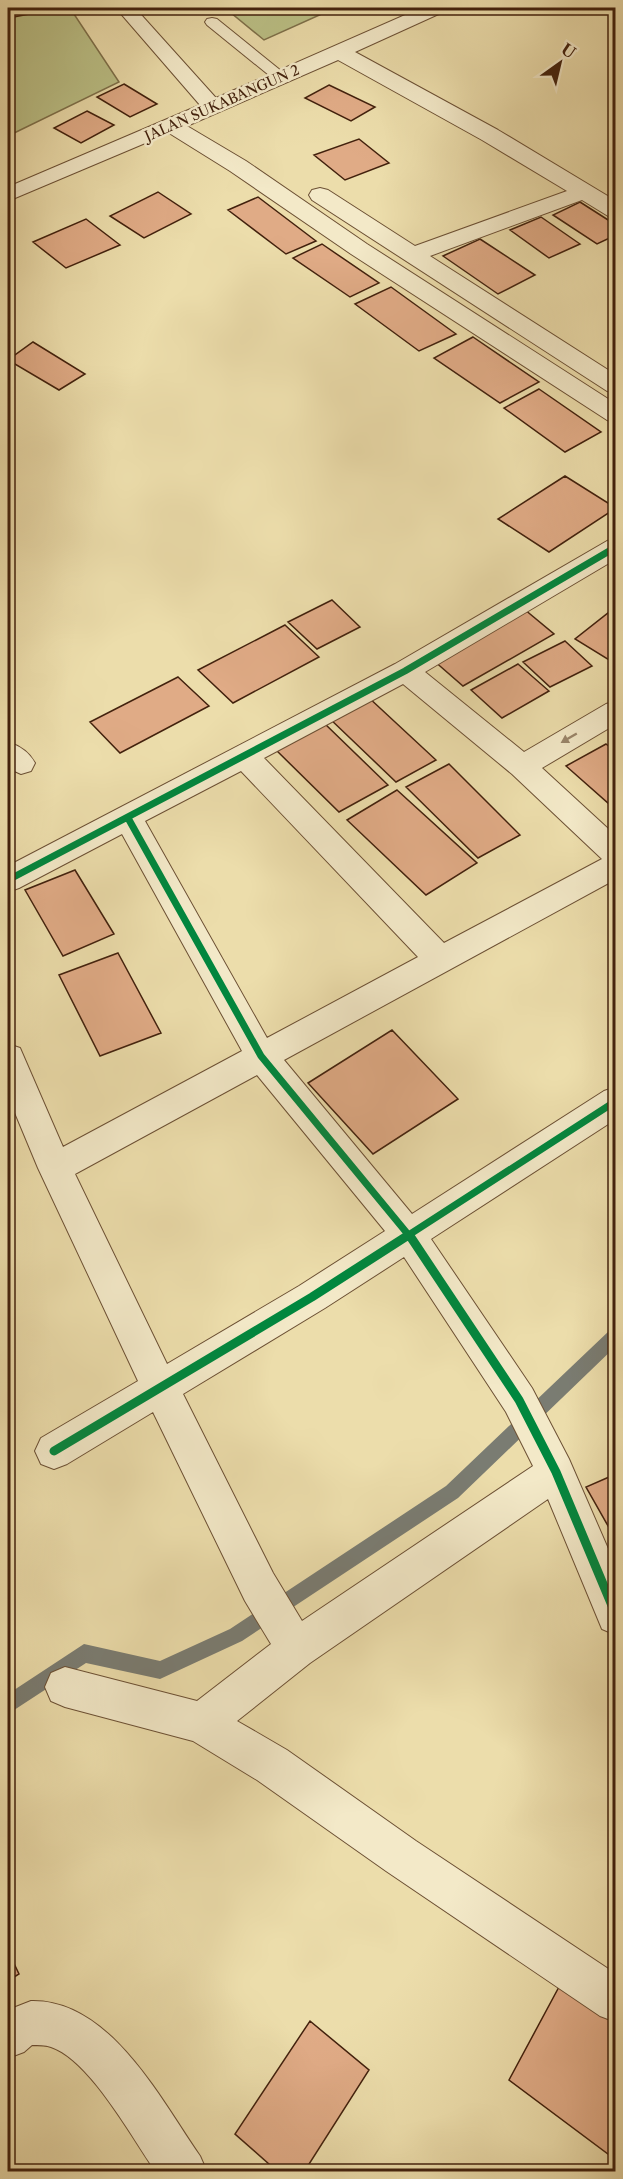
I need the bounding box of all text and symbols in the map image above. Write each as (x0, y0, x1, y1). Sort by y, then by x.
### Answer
north arrow (530, 33, 590, 93)
text: U (557, 39, 579, 62)
street label: JALAN SUKABANGUN 2 (140, 61, 302, 146)
one-way arrow (561, 733, 577, 744)

